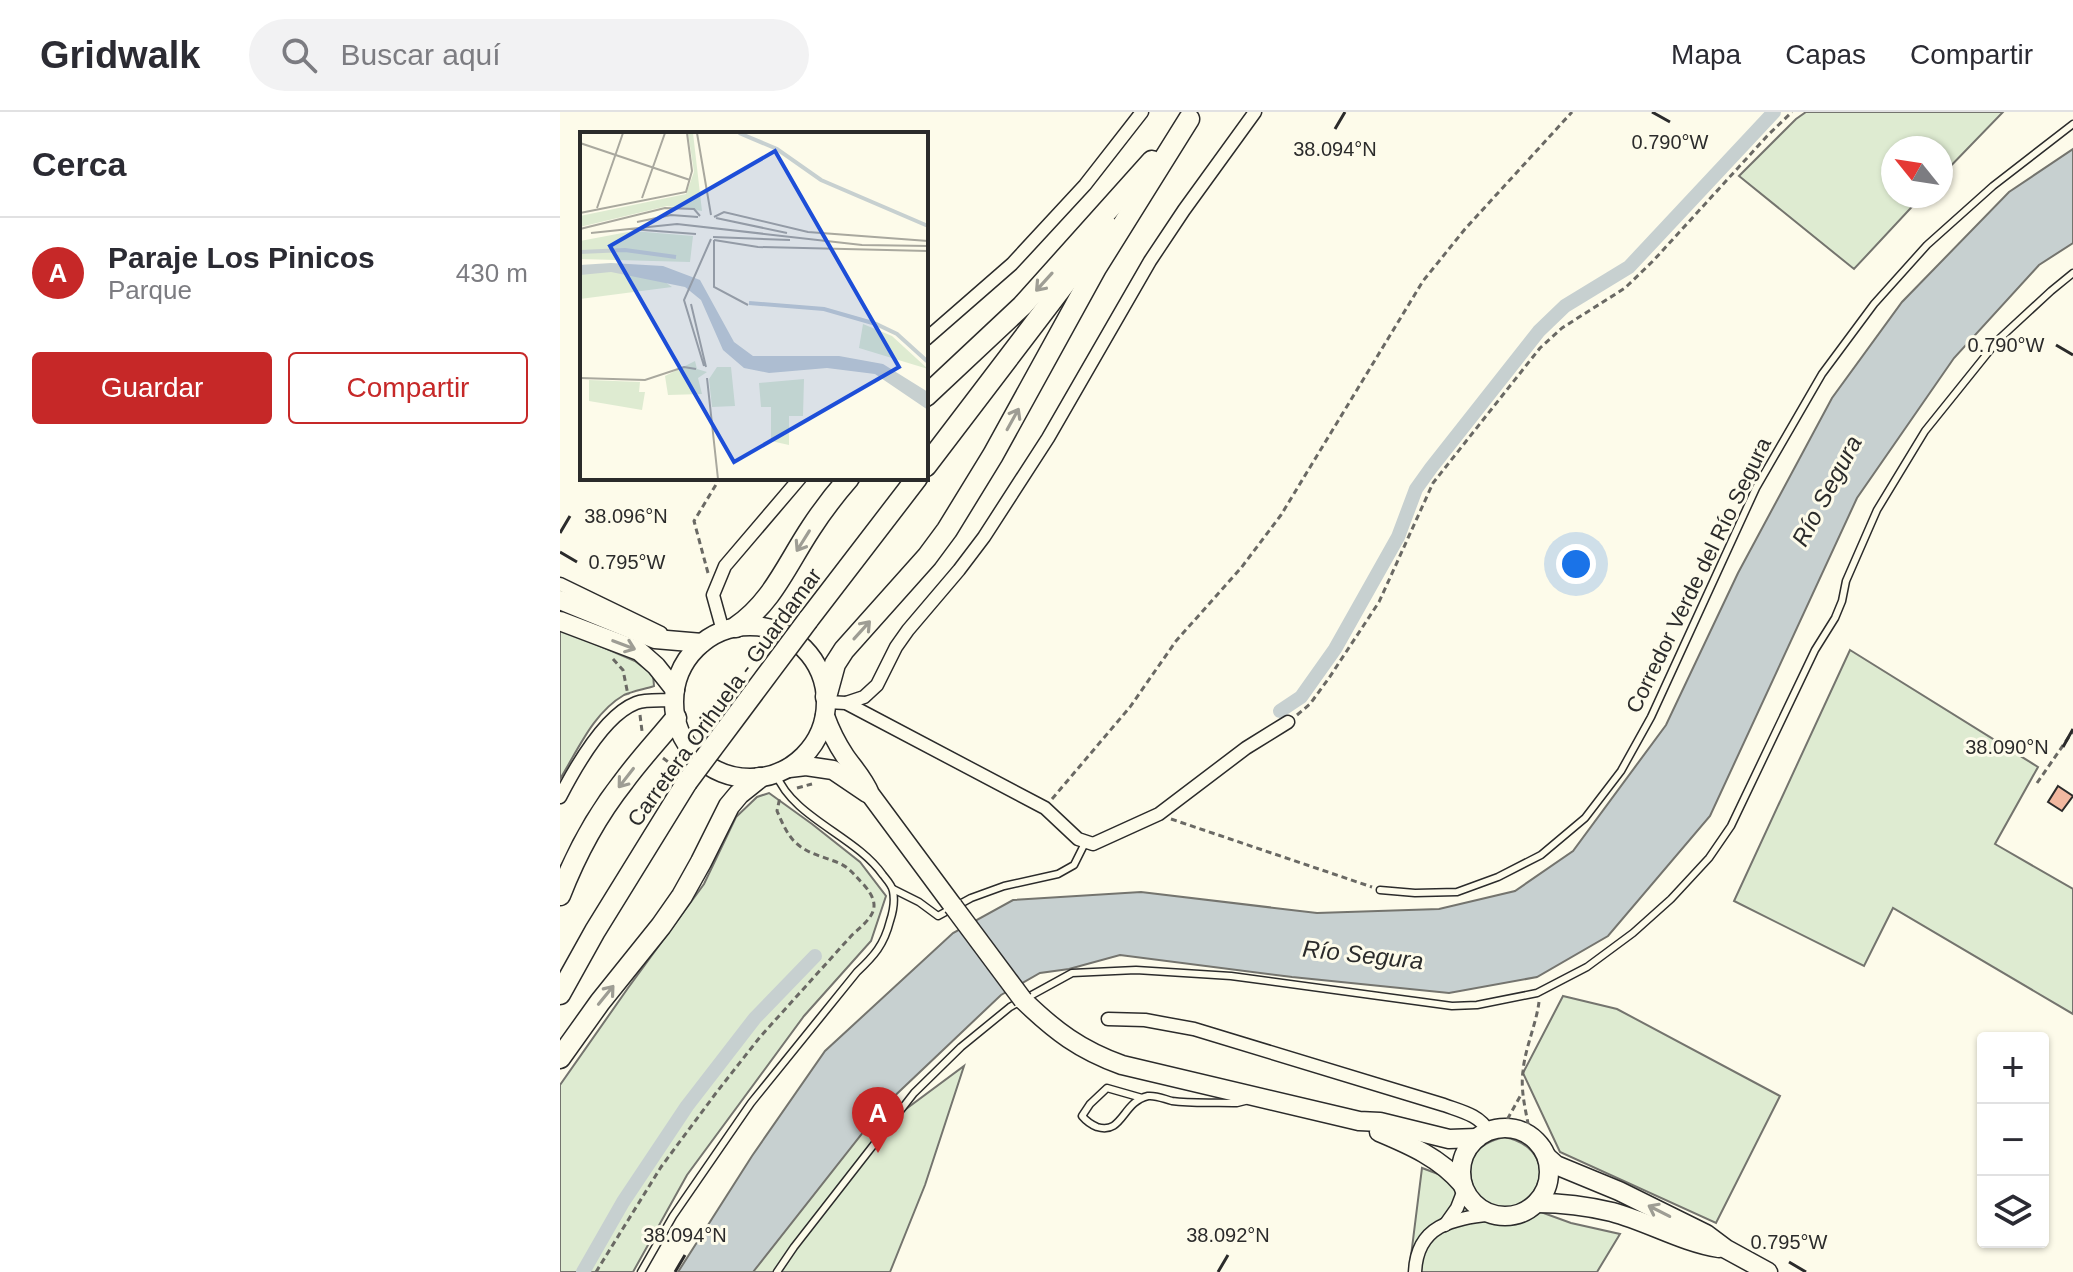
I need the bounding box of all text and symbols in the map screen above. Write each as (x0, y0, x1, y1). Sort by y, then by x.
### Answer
search box (249, 19, 809, 91)
icon: search (277, 33, 321, 77)
text: Gridwalk (40, 34, 201, 76)
text: Buscar aquí (341, 38, 501, 71)
text: Mapa (1671, 39, 1741, 70)
text: Capas (1785, 39, 1866, 70)
text: Compartir (1910, 39, 2033, 70)
text: 0.790°W (1632, 131, 1709, 153)
inset map (580, 132, 928, 480)
north arrow (1881, 136, 1953, 208)
text: 38.094°N (1293, 138, 1377, 160)
text: Cerca (32, 145, 127, 183)
text: Paraje Los Pinicos (108, 241, 375, 274)
text: A (49, 258, 67, 288)
text: 430 m (456, 258, 528, 288)
one-way arrow (1035, 271, 1053, 291)
text: Parque (108, 275, 192, 305)
text: 0.790°W (1968, 334, 2045, 356)
button: Guardar (32, 352, 272, 424)
button: Compartir (288, 352, 528, 424)
one-way arrow (1005, 408, 1021, 431)
water label: Río Segura (1786, 431, 1867, 551)
street label: Corredor Verde del Río Segura (1621, 433, 1776, 717)
text: 38.096°N (584, 505, 668, 527)
one-way arrow (794, 529, 810, 552)
your location (1556, 544, 1596, 584)
text: 0.795°W (589, 551, 666, 573)
street label: Carretera Orihuela - Guardamar (622, 563, 827, 831)
one-way arrow (853, 620, 871, 640)
one-way arrow (612, 639, 636, 654)
text: 38.090°N (1965, 736, 2049, 758)
one-way arrow (618, 767, 635, 788)
water label: Río Segura (1301, 935, 1425, 974)
one-way arrow (597, 985, 615, 1006)
map controls (1977, 1032, 2049, 1248)
button: + (1977, 1032, 2049, 1104)
pin: A (852, 1087, 904, 1153)
button: − (1977, 1104, 2049, 1176)
button: layers (1977, 1176, 2049, 1248)
one-way arrow (1647, 1202, 1671, 1218)
text: 38.094°N (643, 1224, 727, 1246)
text: 38.092°N (1186, 1224, 1270, 1246)
text: 0.795°W (1751, 1231, 1828, 1253)

